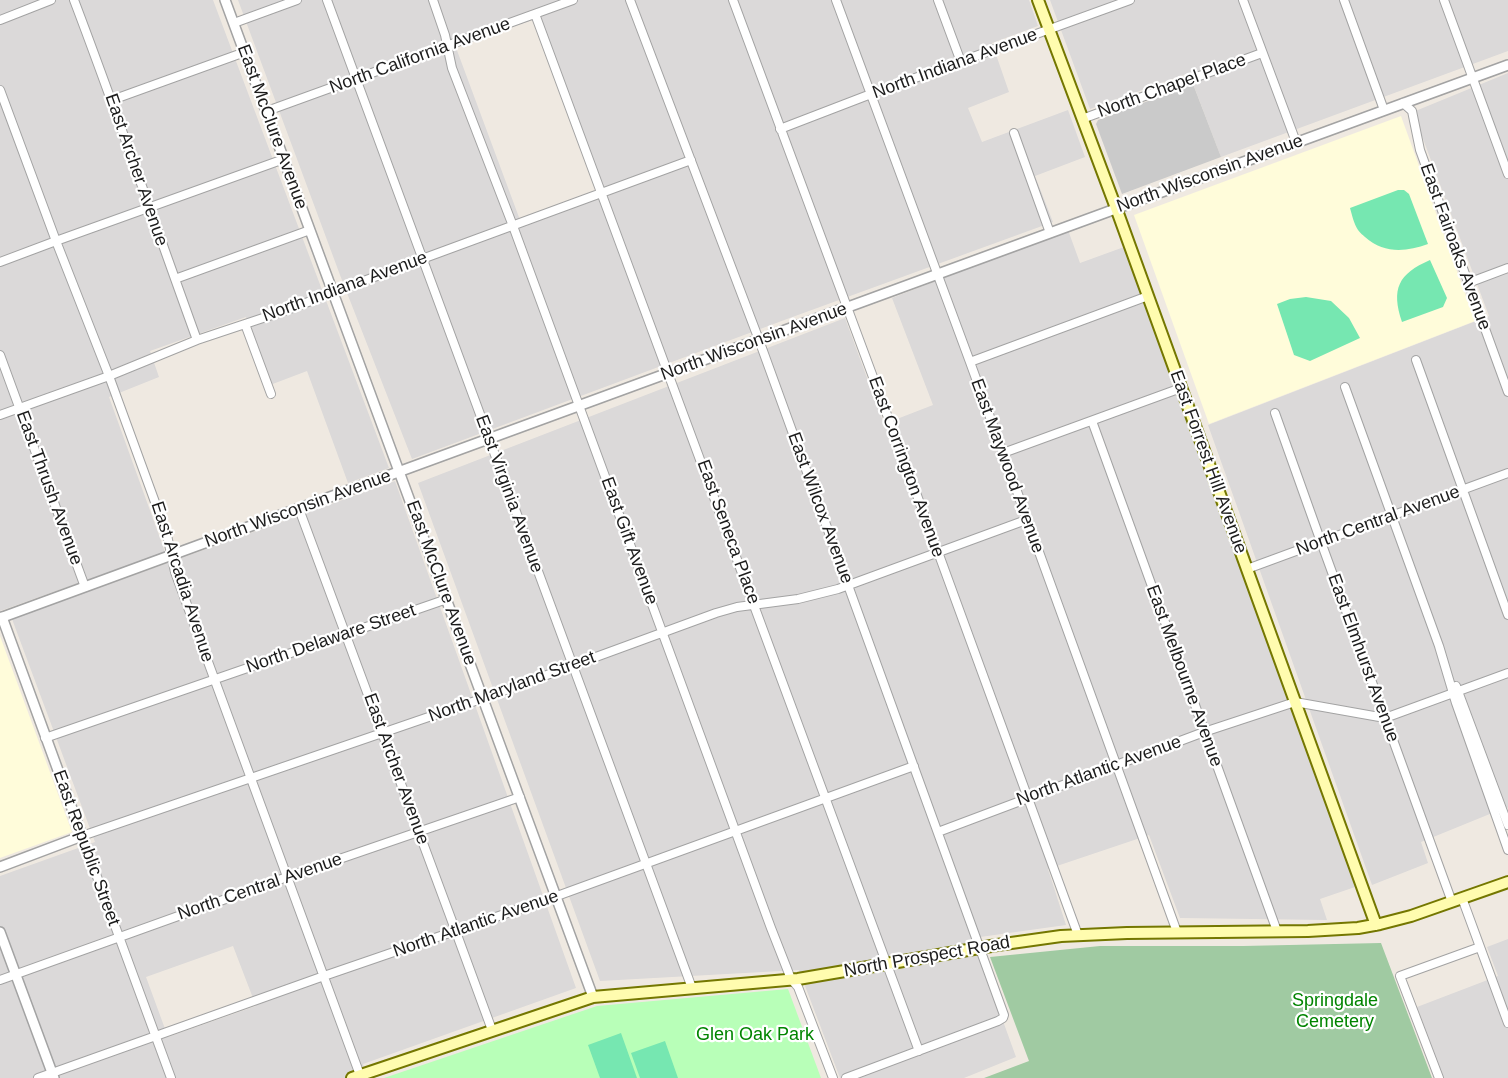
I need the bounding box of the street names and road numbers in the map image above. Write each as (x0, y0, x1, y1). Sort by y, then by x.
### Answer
street label: North California Avenue (327, 13, 513, 99)
street label: North Indiana Avenue (870, 24, 1040, 104)
street label: East McClure Avenue (232, 42, 312, 212)
street label: North Chapel Place (1095, 49, 1249, 123)
street label: East Archer Avenue (100, 91, 172, 249)
street label: North Wisconsin Avenue (1114, 130, 1306, 218)
street label: East Fairoaks Avenue (1415, 161, 1495, 333)
street label: North Indiana Avenue (260, 247, 430, 327)
street label: North Wisconsin Avenue (658, 298, 850, 386)
street label: East Forrest Hill Avenue (1165, 367, 1251, 557)
street label: East Corrington Avenue (863, 374, 949, 560)
street label: East Maywood Avenue (965, 376, 1049, 556)
street label: East Thrush Avenue (11, 408, 87, 568)
street label: East Virginia Avenue (470, 412, 548, 576)
street label: East Wilcox Avenue (783, 429, 857, 587)
street label: East Seneca Place (692, 457, 764, 607)
street label: North Wisconsin Avenue (202, 465, 394, 553)
street label: East Gift Avenue (596, 474, 662, 608)
street label: North Central Avenue (1293, 481, 1463, 561)
street label: East McClure Avenue (401, 498, 481, 668)
street label: East Arcadia Avenue (146, 499, 218, 665)
street label: East Elmhurst Avenue (1322, 571, 1404, 745)
street label: East Melbourne Avenue (1141, 582, 1227, 770)
street label: North Delaware Street (243, 600, 419, 678)
street label: North Maryland Street (426, 647, 598, 727)
street label: East Archer Avenue (359, 690, 433, 848)
street label: North Atlantic Avenue (1014, 731, 1184, 811)
street label: East Republic Street (48, 767, 124, 929)
street label: North Central Avenue (175, 849, 345, 925)
street label: North Atlantic Avenue (390, 886, 562, 962)
street label: North Prospect Road (842, 932, 1012, 982)

